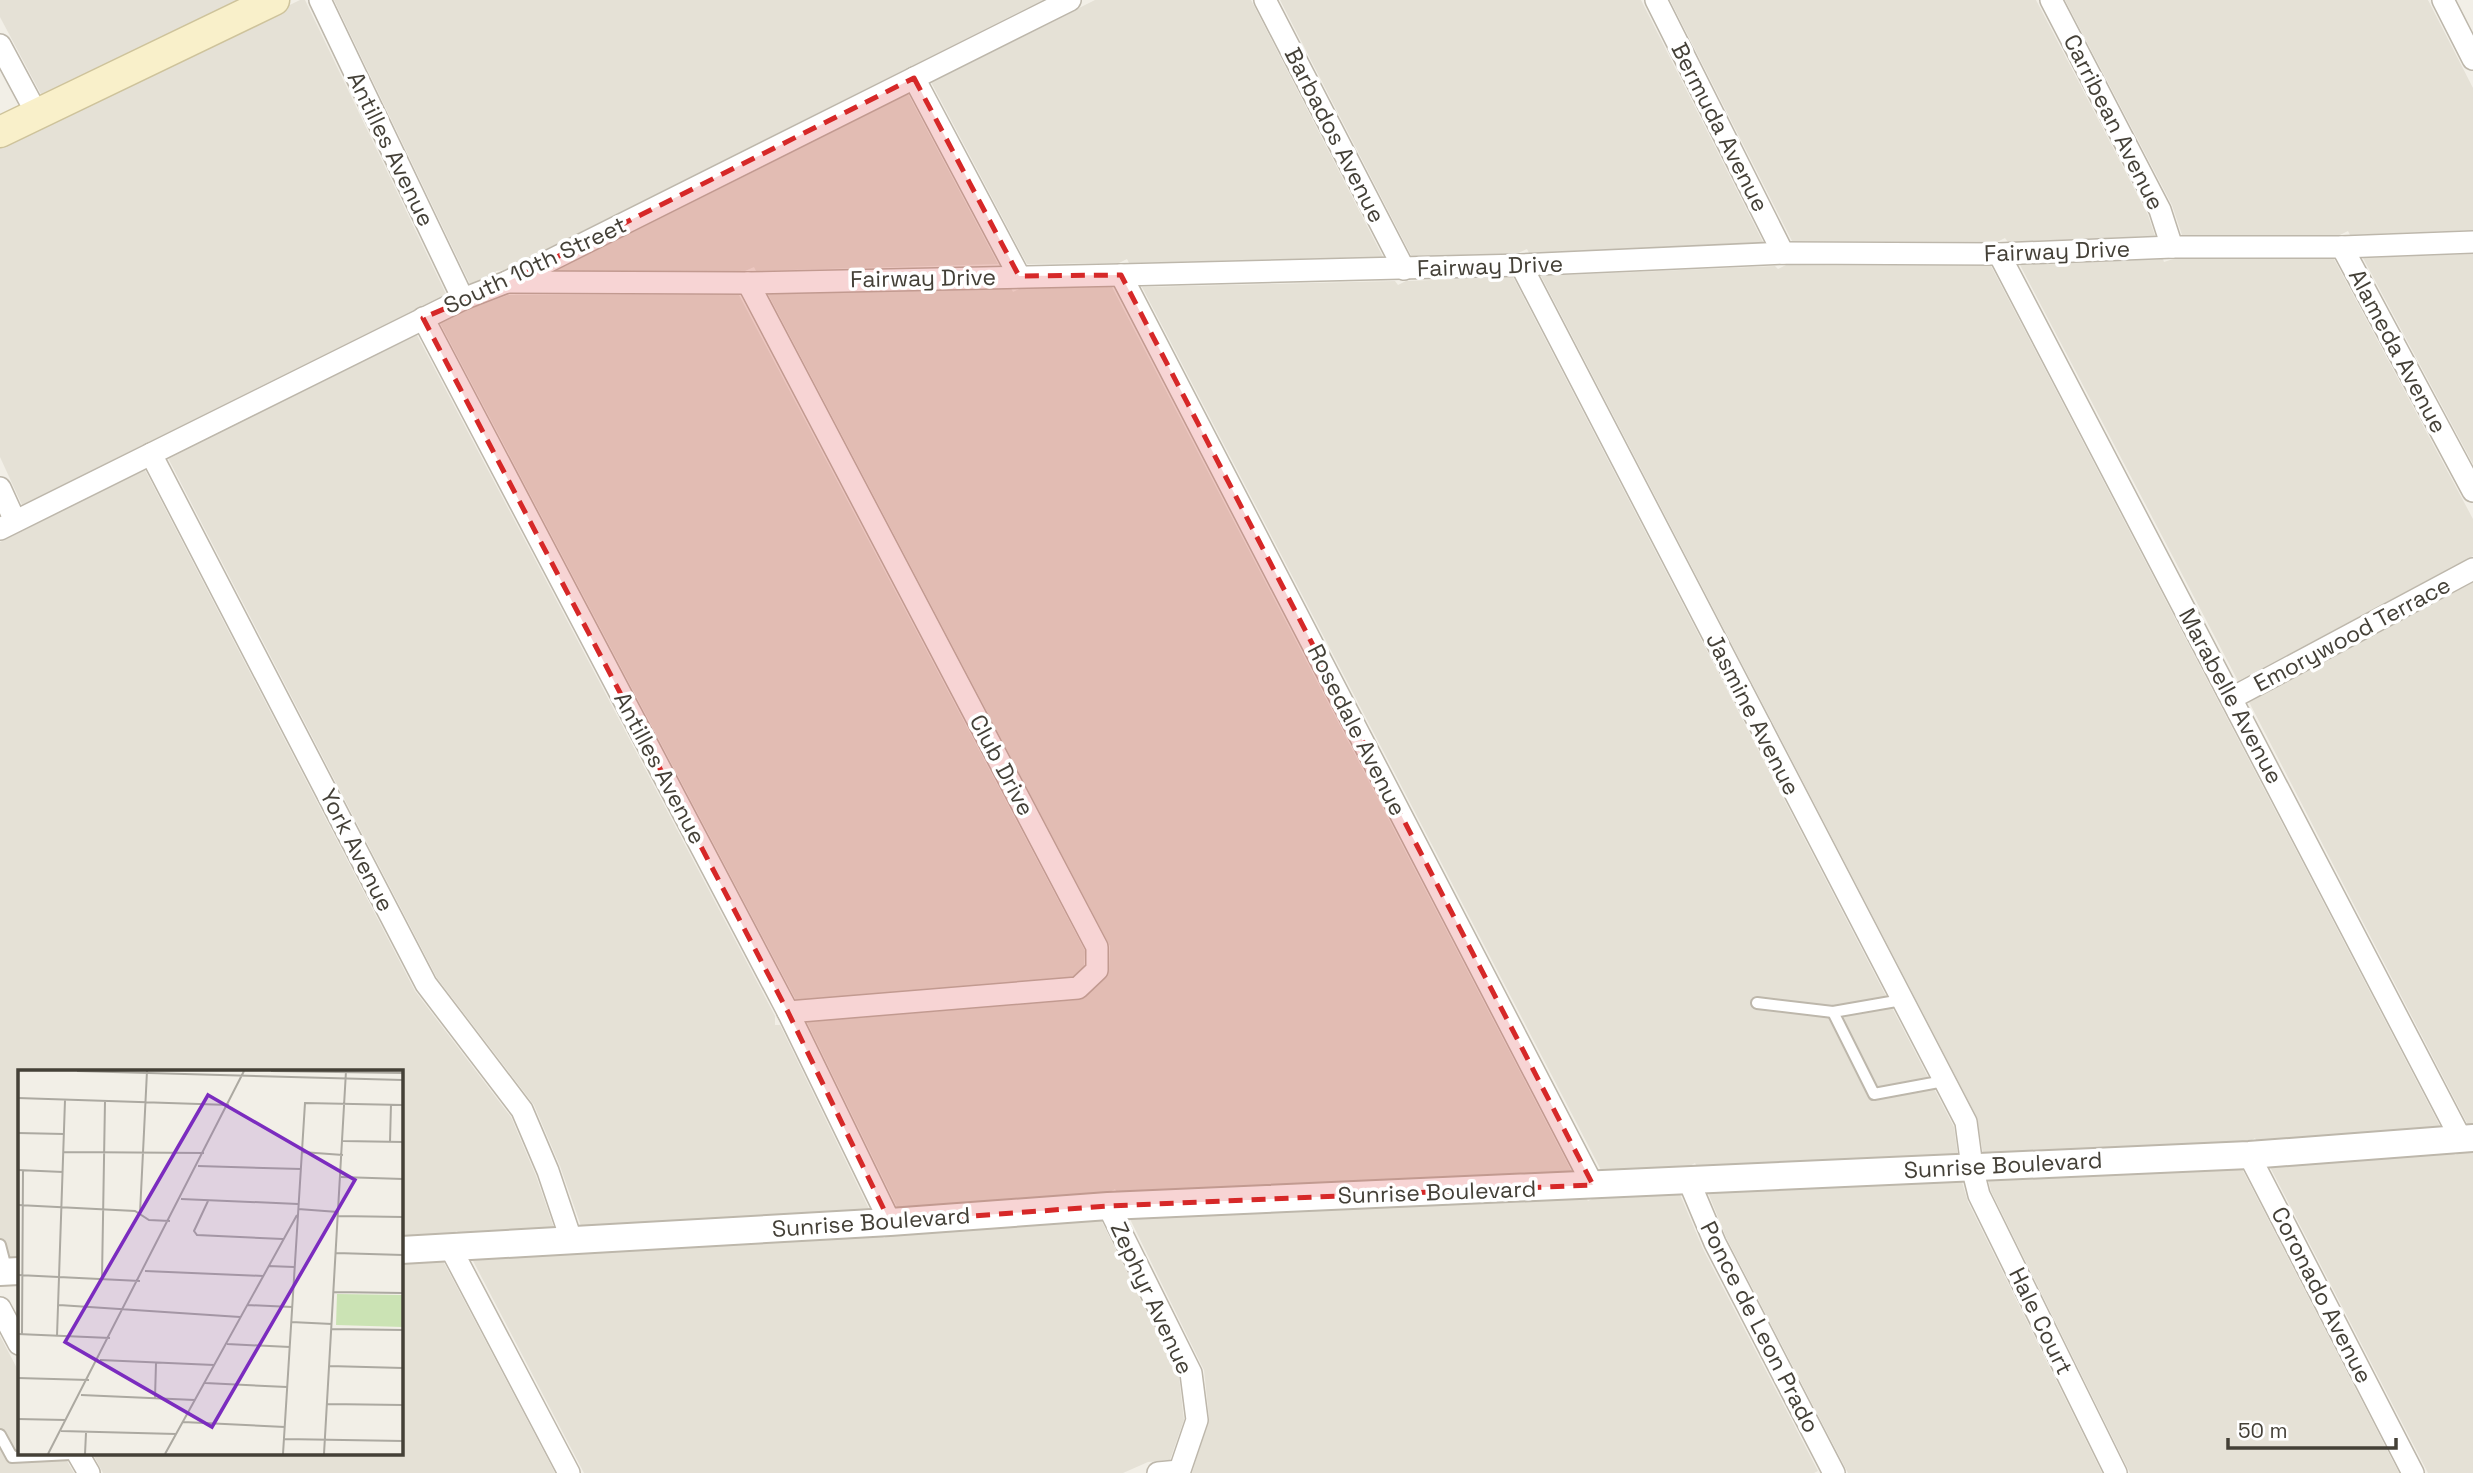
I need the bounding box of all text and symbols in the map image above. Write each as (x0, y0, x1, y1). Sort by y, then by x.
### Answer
street label: Carribean Avenue (2057, 29, 2171, 215)
street label: Bermuda Avenue (1664, 37, 1776, 217)
street label: Barbados Avenue (1278, 42, 1392, 228)
street label: Antilles Avenue (341, 67, 441, 231)
street label: South 10th Street (439, 210, 631, 320)
street label: Fairway Drive (1983, 233, 2131, 269)
street label: Fairway Drive (1416, 248, 1564, 284)
street label: Fairway Drive (850, 262, 996, 294)
street label: Alameda Avenue (2342, 264, 2454, 438)
street label: Emorywood Terrace (2248, 569, 2456, 699)
street label: Marabelle Avenue (2172, 603, 2290, 789)
street label: Jasmine Avenue (1699, 628, 1807, 800)
street label: Rosedale Avenue (1301, 639, 1413, 821)
street label: Antilles Avenue (607, 687, 713, 849)
street label: Club Drive (963, 709, 1041, 821)
street label: York Avenue (313, 783, 401, 917)
inset map (18, 1070, 402, 1456)
street label: Sunrise Boulevard (1903, 1145, 2103, 1185)
street label: Sunrise Boulevard (1337, 1174, 1537, 1210)
street label: Sunrise Boulevard (771, 1200, 971, 1244)
street label: Coronado Avenue (2265, 1202, 2379, 1388)
street label: Ponce de Leon Prado (1694, 1216, 1826, 1438)
street label: Zephyr Avenue (1104, 1217, 1200, 1379)
street label: Hale Court (2002, 1262, 2080, 1380)
scale bar (2228, 1406, 2396, 1450)
text: 50 m (2238, 1417, 2288, 1444)

